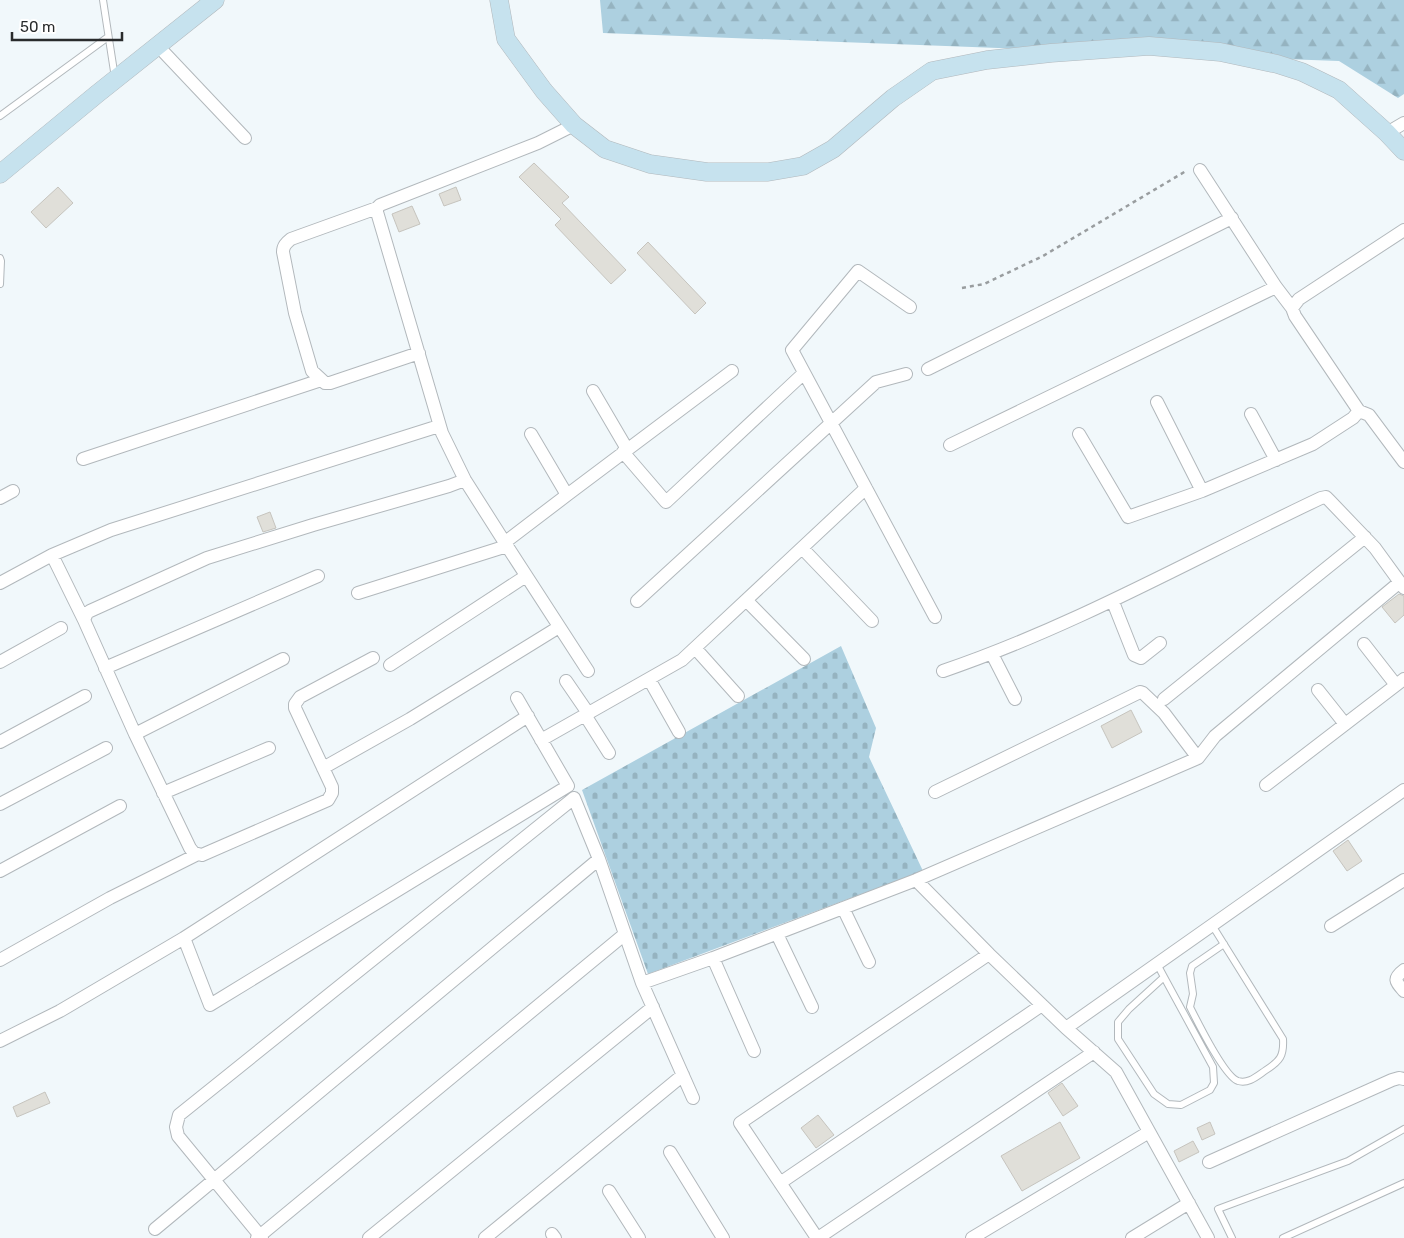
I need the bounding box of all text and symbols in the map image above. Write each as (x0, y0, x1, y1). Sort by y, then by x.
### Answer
scale bar (12, 10, 122, 42)
text: 50 m (20, 18, 55, 36)

